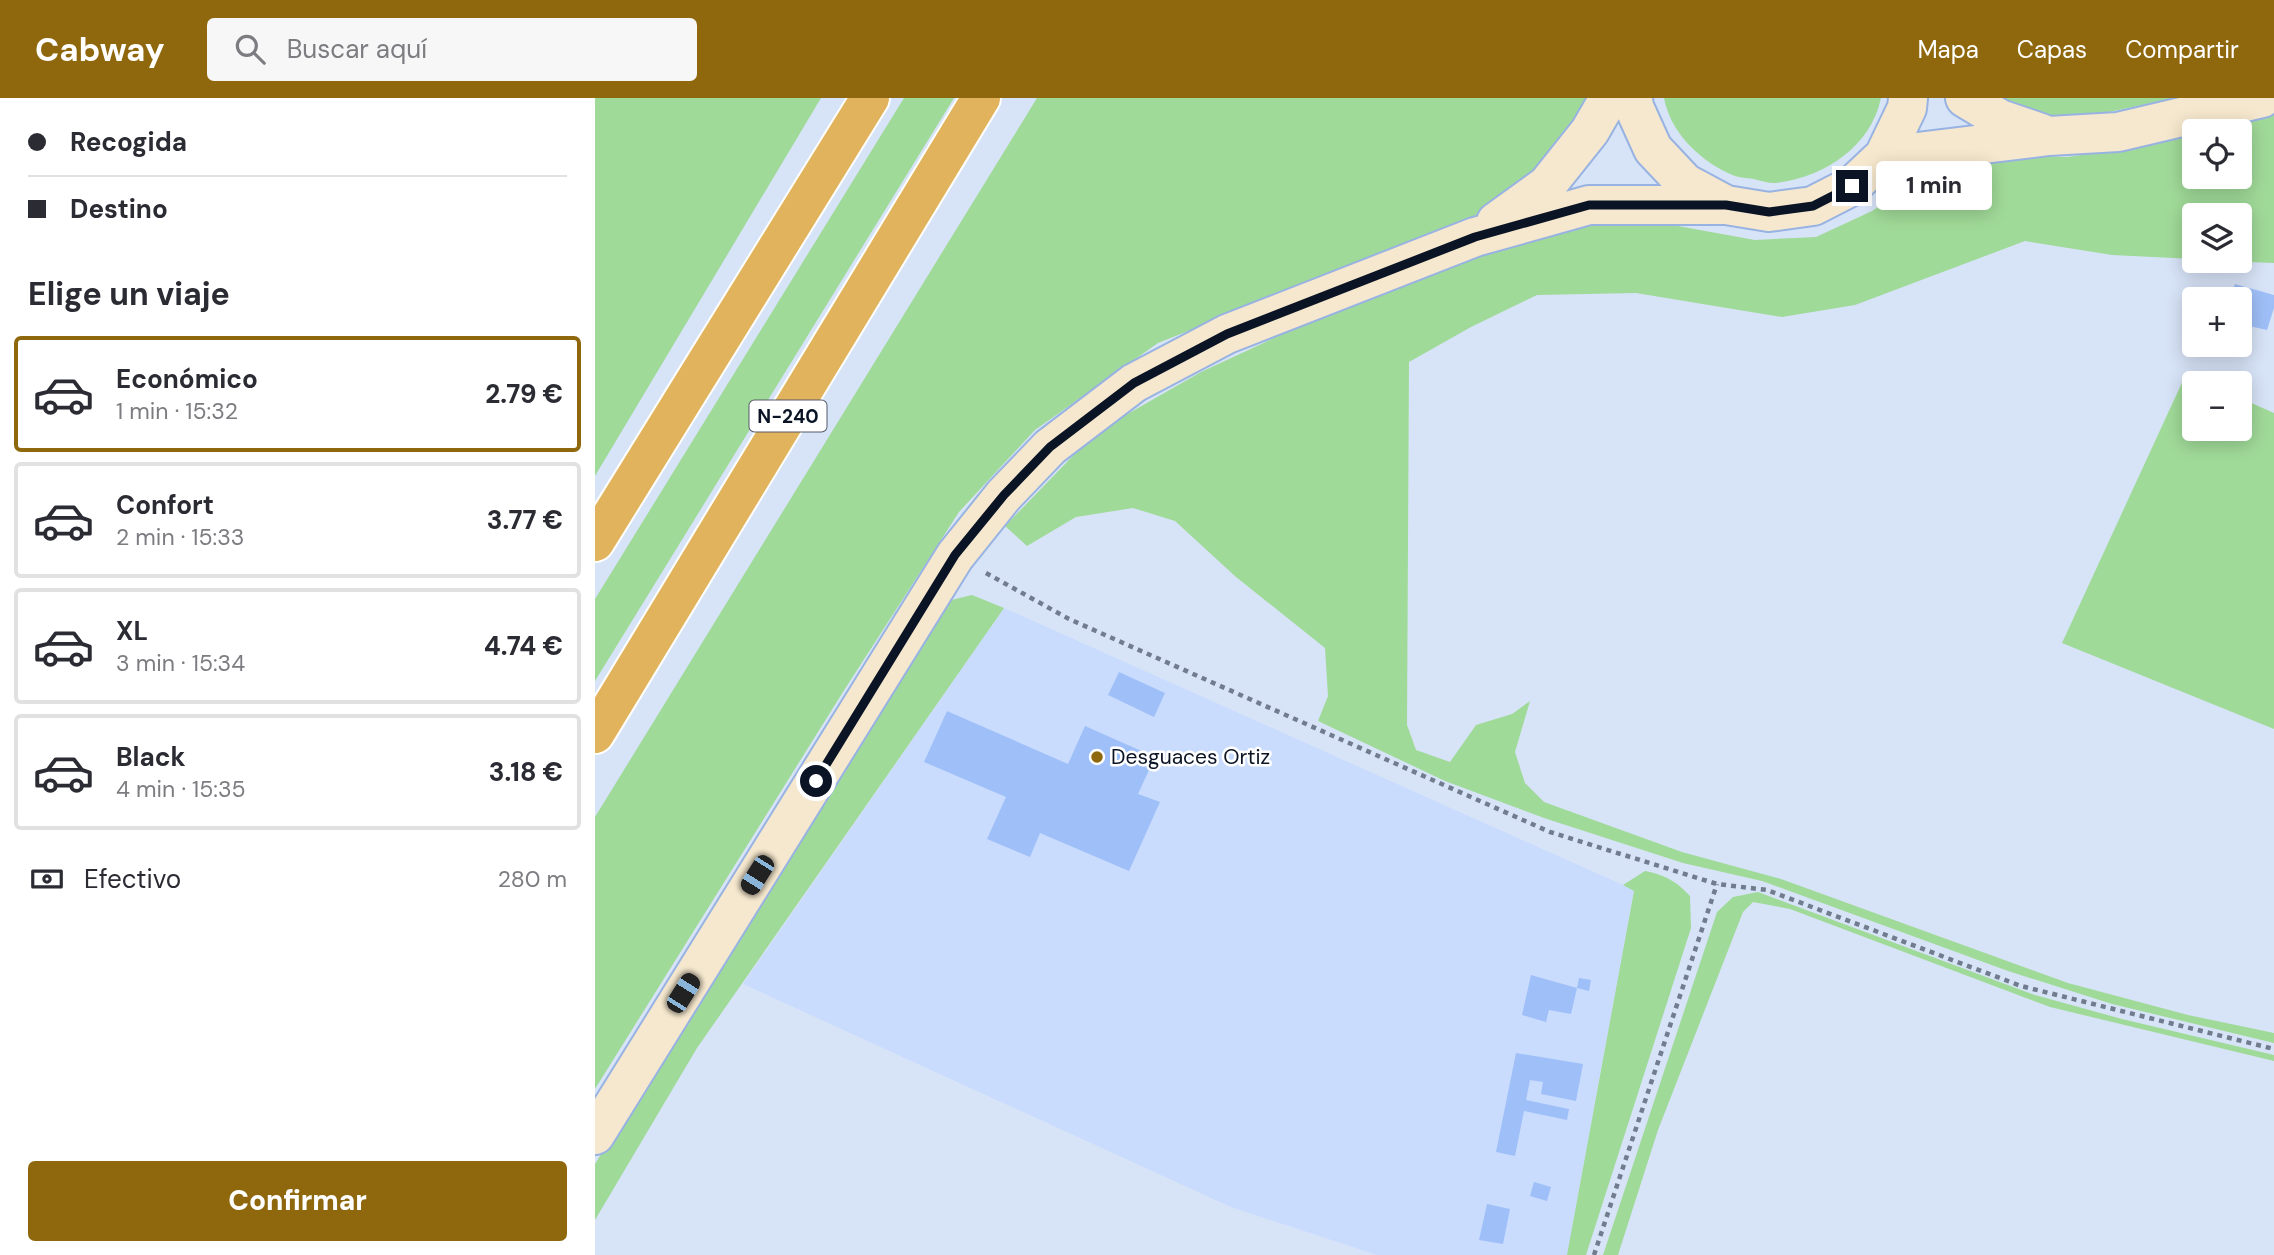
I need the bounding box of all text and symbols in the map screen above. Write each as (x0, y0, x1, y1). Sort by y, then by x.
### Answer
search box (207, 18, 697, 81)
text: Cabway (35, 28, 165, 71)
icon: search (231, 30, 269, 68)
text: Buscar aquí (287, 32, 427, 66)
text: Mapa (1917, 34, 1979, 65)
text: Capas (2017, 34, 2087, 65)
text: Compartir (2125, 34, 2239, 65)
map controls (2182, 119, 2252, 441)
button: locate (2182, 119, 2252, 189)
text: Recogida (70, 125, 187, 159)
callout: 1 min (1877, 162, 1992, 210)
route end (1836, 170, 1868, 202)
text: 1 min (1906, 170, 1962, 200)
text: Destino (70, 192, 168, 226)
button: layers (2182, 203, 2252, 273)
text: Elige un viaje (28, 273, 230, 315)
button: + (2182, 287, 2252, 357)
text: Económico (116, 362, 258, 396)
icon: car (32, 363, 95, 426)
button: − (2182, 371, 2252, 441)
text: 2.79 € (485, 377, 563, 411)
text: 1 min · 15:32 (116, 396, 238, 426)
road number: N-240 (749, 400, 827, 432)
text: Confort (116, 488, 214, 522)
icon: car (32, 489, 95, 552)
text: 3.77 € (487, 503, 563, 537)
text: 2 min · 15:33 (116, 522, 244, 552)
text: XL (116, 614, 148, 648)
icon: car (32, 615, 95, 678)
text: 4.74 € (484, 629, 563, 663)
text: 3 min · 15:34 (116, 648, 245, 678)
text: Black (116, 740, 186, 774)
icon: car (32, 741, 95, 804)
place label: Desguaces Ortiz (1111, 743, 1270, 771)
marker: Desguaces Ortiz (1089, 749, 1105, 765)
text: 3.18 € (489, 755, 563, 789)
route start (800, 765, 832, 797)
text: 4 min · 15:35 (116, 774, 246, 804)
car (737, 852, 778, 898)
icon: cash (28, 860, 66, 898)
text: Efectivo (84, 862, 181, 896)
text: 280 m (498, 864, 567, 894)
car (663, 970, 704, 1016)
button: Confirmar (28, 1161, 567, 1241)

